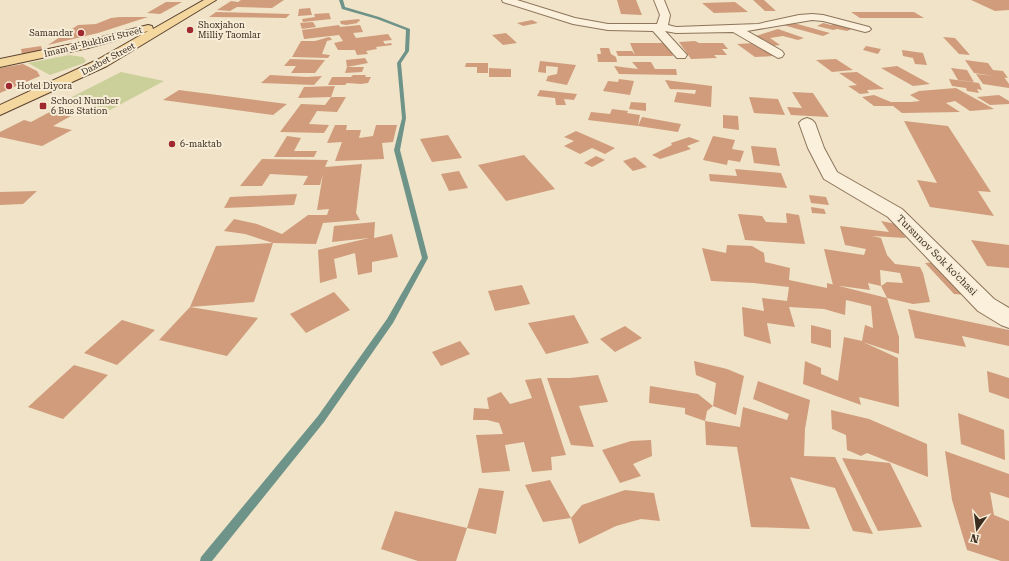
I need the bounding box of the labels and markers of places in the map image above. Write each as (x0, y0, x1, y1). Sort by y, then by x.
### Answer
place label: Shoxjahon Milliy Taomlar (198, 20, 261, 40)
marker: Shoxjahon Milliy Taomlar (185, 25, 195, 35)
place label: Samandar (29, 28, 73, 38)
marker: Samandar (76, 28, 86, 38)
marker: Hotel Diyora (4, 81, 14, 91)
place label: Hotel Diyora (17, 81, 72, 91)
place label: School Number 6 Bus Station (51, 96, 119, 116)
marker: School Number 6 Bus Station (38, 101, 48, 111)
marker: 6-maktab (167, 139, 177, 149)
place label: 6-maktab (180, 139, 222, 149)

